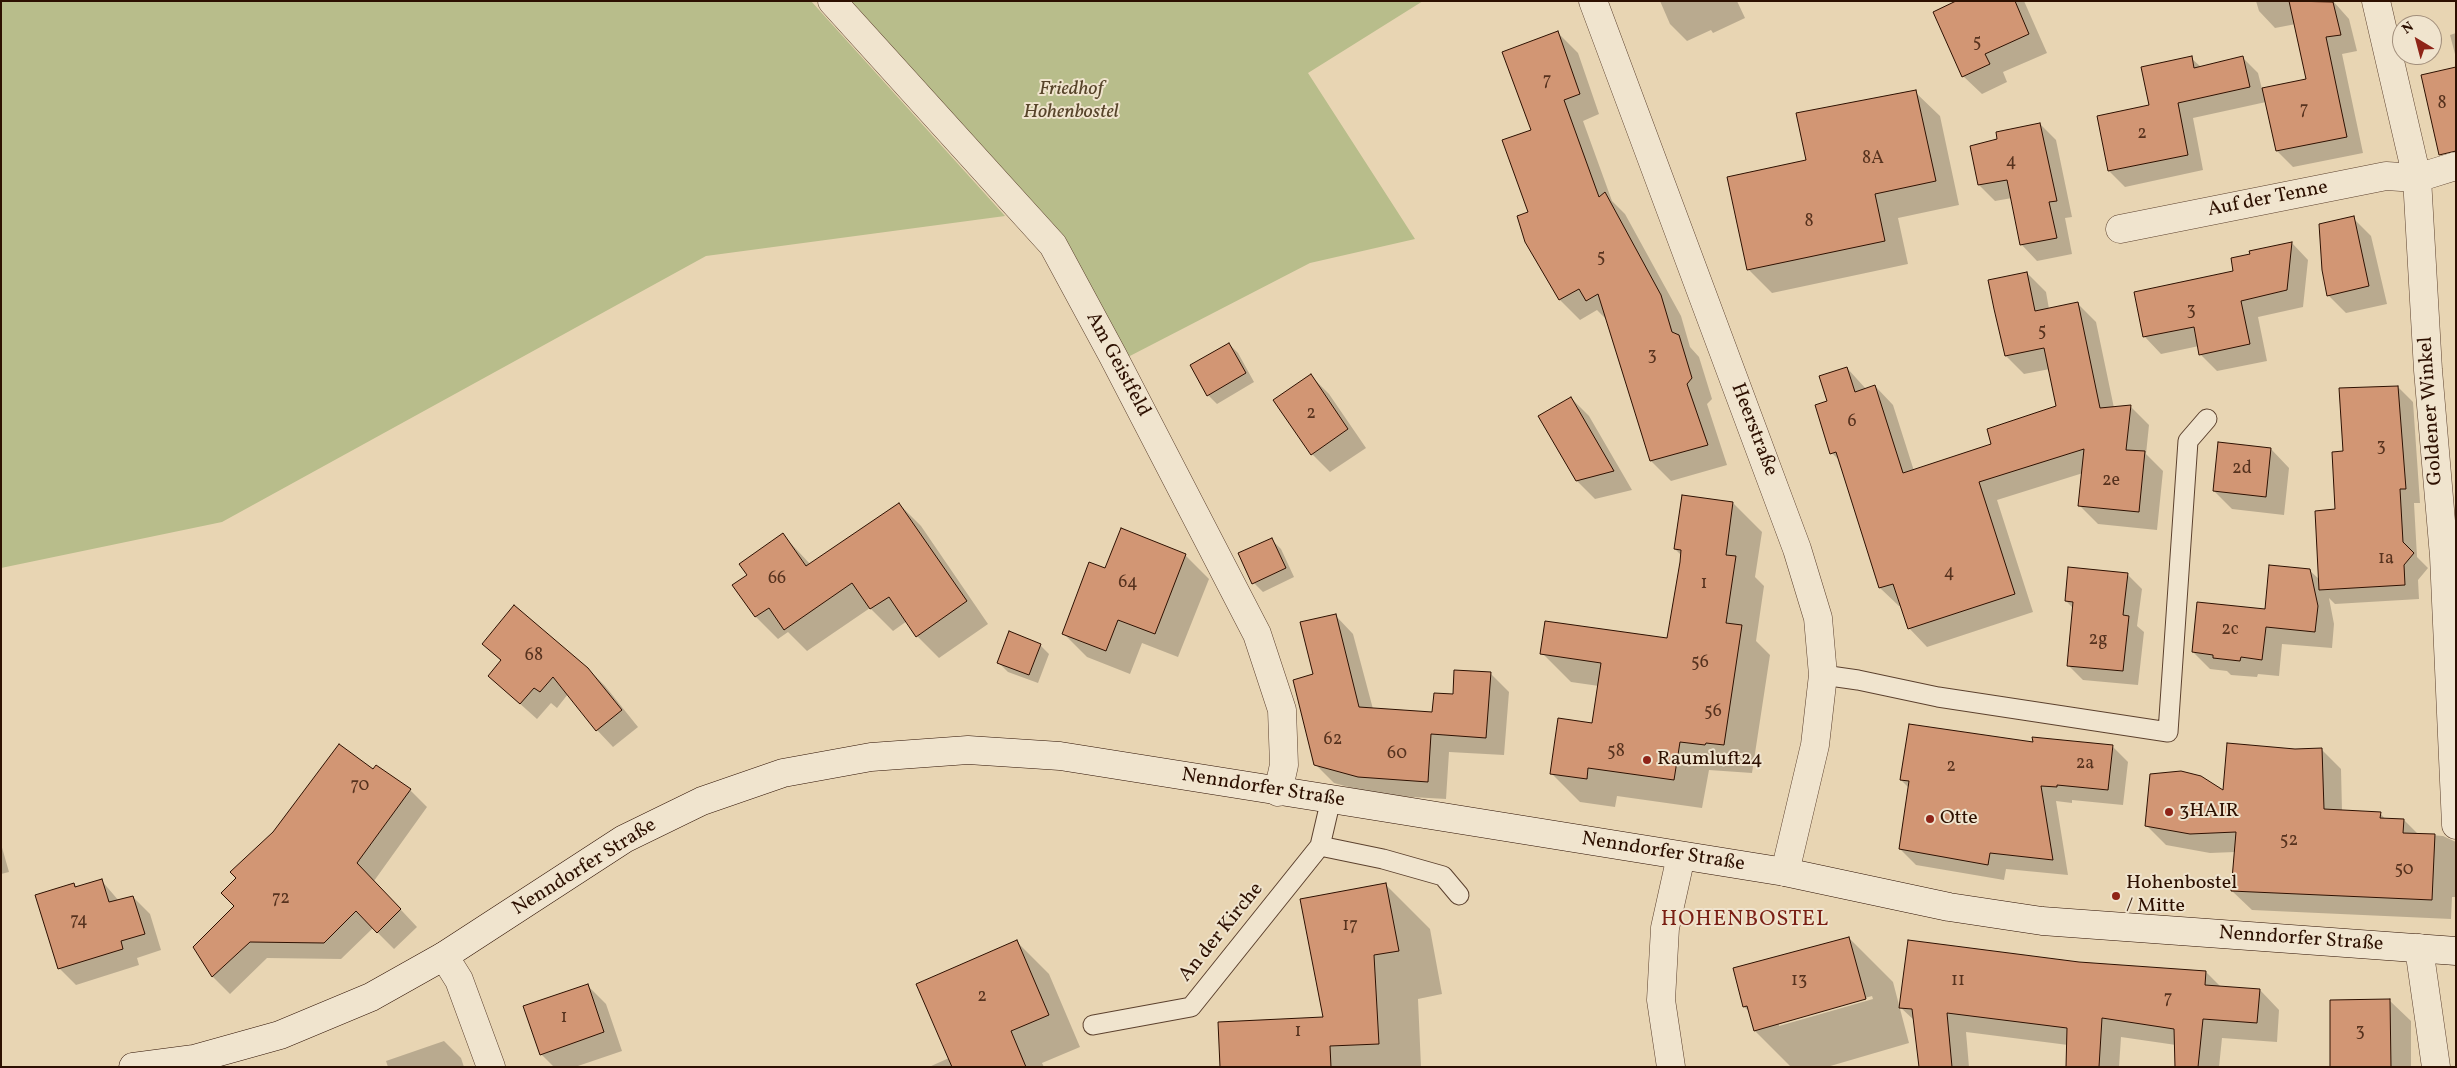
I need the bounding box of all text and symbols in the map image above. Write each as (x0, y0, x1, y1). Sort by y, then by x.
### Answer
north arrow (2392, 15, 2442, 65)
text: N (2398, 18, 2418, 39)
house number: 5 (1973, 33, 1981, 55)
house number: 7 (1543, 71, 1551, 93)
park label: Friedhof Hohenbostel (1023, 78, 1119, 125)
house number: 8 (2437, 94, 2447, 116)
house number: 7 (2300, 100, 2308, 122)
house number: 2 (2137, 124, 2147, 146)
house number: 8A (1862, 149, 1884, 171)
house number: 4 (2006, 152, 2016, 174)
street label: Auf der Tenne (2206, 177, 2330, 223)
house number: 8 (1804, 212, 1814, 234)
house number: 5 (1597, 248, 1605, 270)
house number: 3 (2186, 301, 2196, 323)
street label: Am Geistfeld (1079, 309, 1155, 421)
house number: 5 (2038, 322, 2046, 344)
street label: Goldener Winkel (2415, 336, 2449, 486)
house number: 3 (1647, 346, 1657, 368)
street label: Heerstraße (1724, 380, 1782, 480)
house number: 2 (1306, 404, 1316, 426)
house number: 6 (1847, 412, 1857, 434)
house number: 3 (2376, 437, 2386, 459)
house number: 2d (2232, 459, 2252, 481)
house number: 2e (2102, 471, 2120, 493)
house number: 1a (2378, 549, 2394, 571)
house number: 4 (1944, 563, 1954, 585)
house number: 66 (768, 569, 786, 591)
house number: 64 (1118, 573, 1138, 595)
house number: 1 (1701, 574, 1707, 596)
house number: 2c (2221, 620, 2239, 642)
house number: 2g (2089, 630, 2107, 652)
house number: 68 (525, 646, 543, 668)
house number: 56 (1691, 653, 1709, 675)
house number: 56 (1704, 702, 1722, 724)
house number: 62 (1324, 730, 1342, 752)
house number: 58 (1607, 742, 1625, 764)
house number: 60 (1387, 744, 1407, 766)
place label: Raumluft24 (1657, 748, 1763, 772)
marker: Raumluft24 (1641, 754, 1653, 766)
house number: 2a (2076, 754, 2094, 776)
house number: 2 (1946, 757, 1956, 779)
street label: Nenndorfer Straße (1180, 764, 1346, 814)
house number: 70 (351, 776, 369, 798)
place label: 3HAIR (2179, 800, 2239, 824)
marker: 3HAIR (2163, 806, 2175, 818)
place label: Otte (1940, 807, 1978, 831)
marker: Otte (1924, 813, 1936, 825)
street label: Nenndorfer Straße (509, 814, 661, 922)
street label: Nenndorfer Straße (1580, 828, 1746, 878)
house number: 52 (2280, 831, 2298, 853)
house number: 50 (2394, 860, 2414, 882)
place label: Hohenbostel / Mitte (2126, 872, 2237, 919)
street label: An der Kirche (1175, 878, 1269, 988)
house number: 72 (272, 889, 290, 911)
marker: Hohenbostel / Mitte (2110, 890, 2122, 902)
district label: HOHENBOSTEL (1659, 908, 1831, 934)
house number: 74 (70, 911, 88, 933)
house number: 17 (1342, 916, 1358, 938)
street label: Nenndorfer Straße (2218, 922, 2384, 958)
house number: 13 (1791, 971, 1807, 993)
house number: 11 (1951, 971, 1965, 993)
house number: 2 (977, 987, 987, 1009)
house number: 7 (2164, 989, 2172, 1011)
house number: 1 (561, 1008, 567, 1030)
house number: 1 (1295, 1022, 1301, 1044)
house number: 3 (2355, 1022, 2365, 1044)

